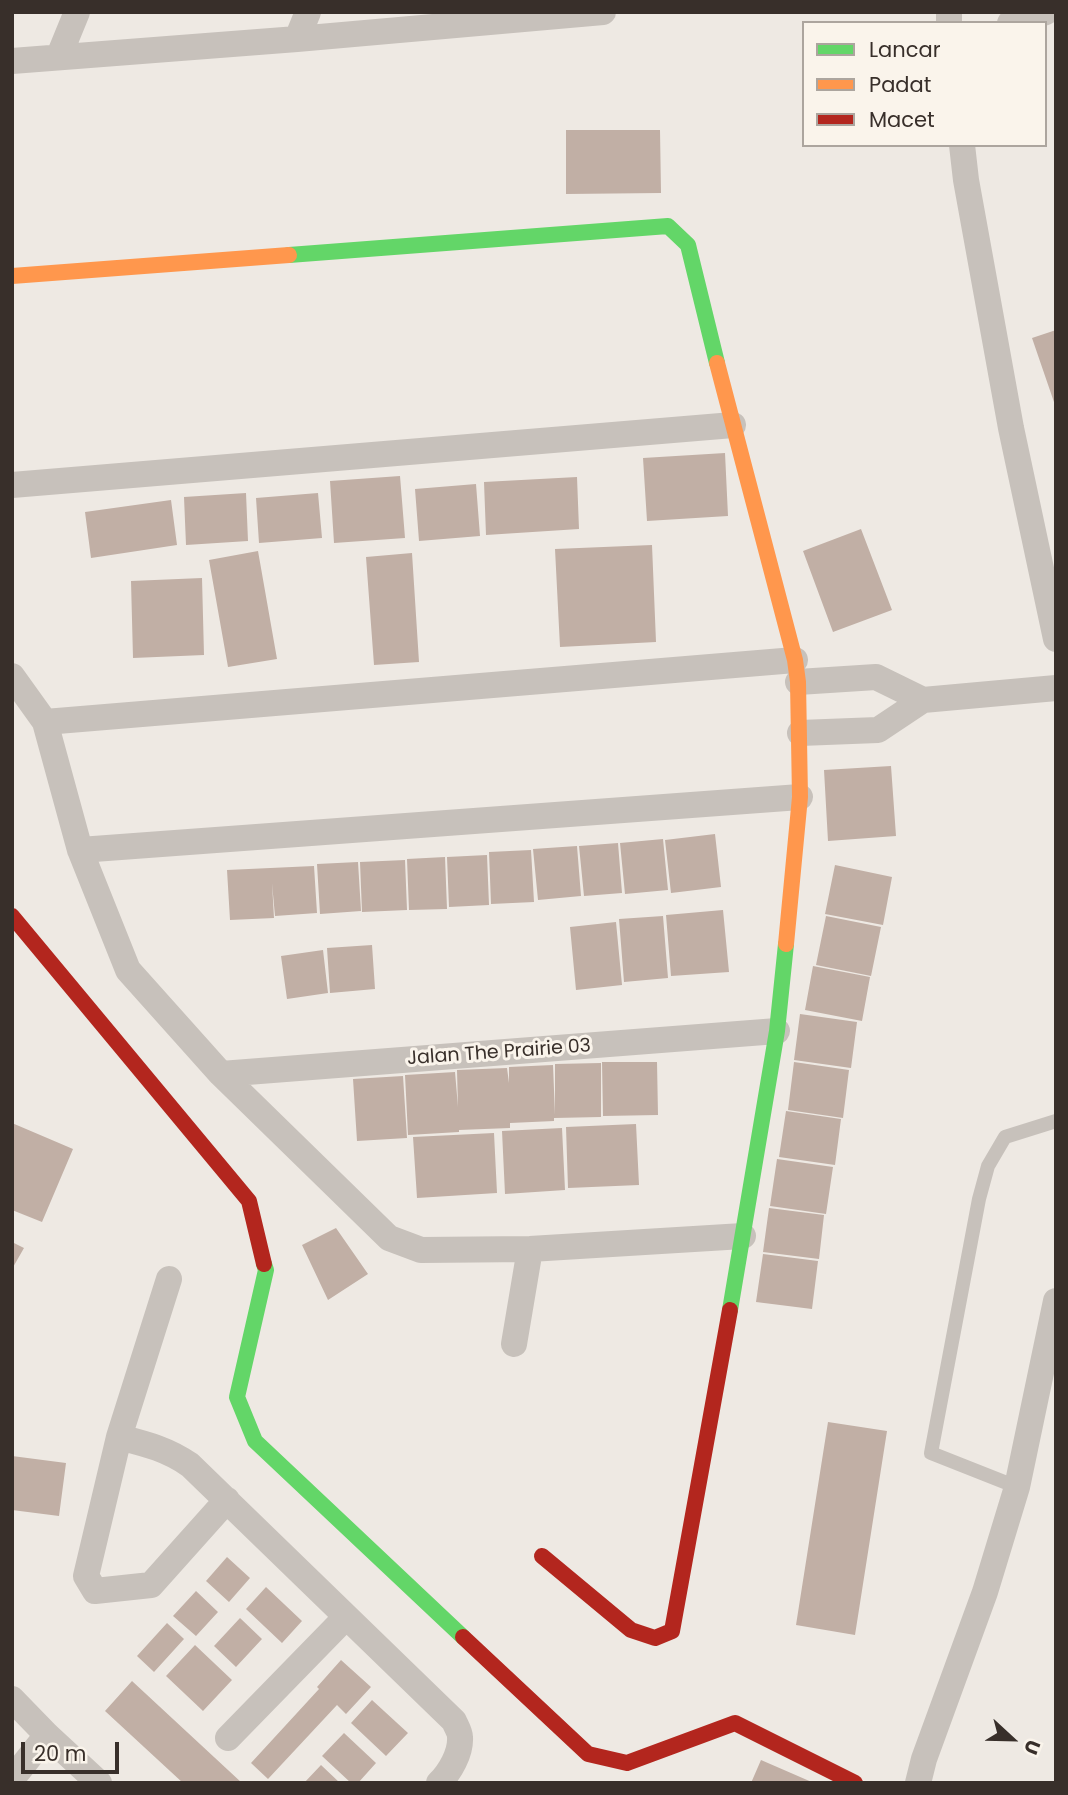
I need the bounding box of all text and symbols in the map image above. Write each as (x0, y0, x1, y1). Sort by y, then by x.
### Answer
legend (802, 21, 1047, 147)
text: Lancar (869, 35, 940, 64)
text: Padat (869, 70, 931, 99)
text: Macet (869, 105, 935, 134)
street label: Jalan The Prairie 03 (406, 1035, 592, 1071)
north arrow (977, 1704, 1047, 1774)
scale bar (24, 1728, 122, 1772)
text: U (1017, 1736, 1047, 1758)
text: 20 m (34, 1739, 87, 1768)

